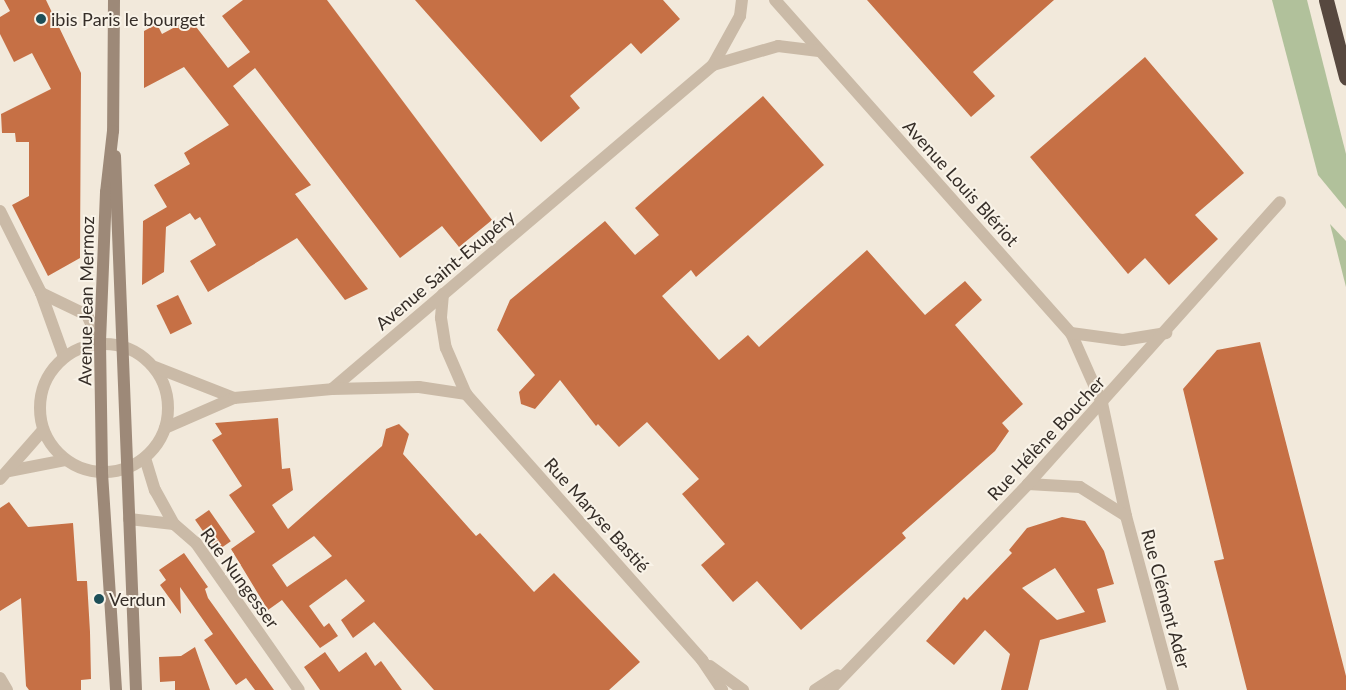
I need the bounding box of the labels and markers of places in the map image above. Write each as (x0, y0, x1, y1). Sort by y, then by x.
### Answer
place label: ibis Paris le bourget (51, 8, 205, 30)
marker: ibis Paris le bourget (35, 13, 47, 25)
place label: Verdun (109, 588, 166, 610)
marker: Verdun (93, 593, 105, 605)

